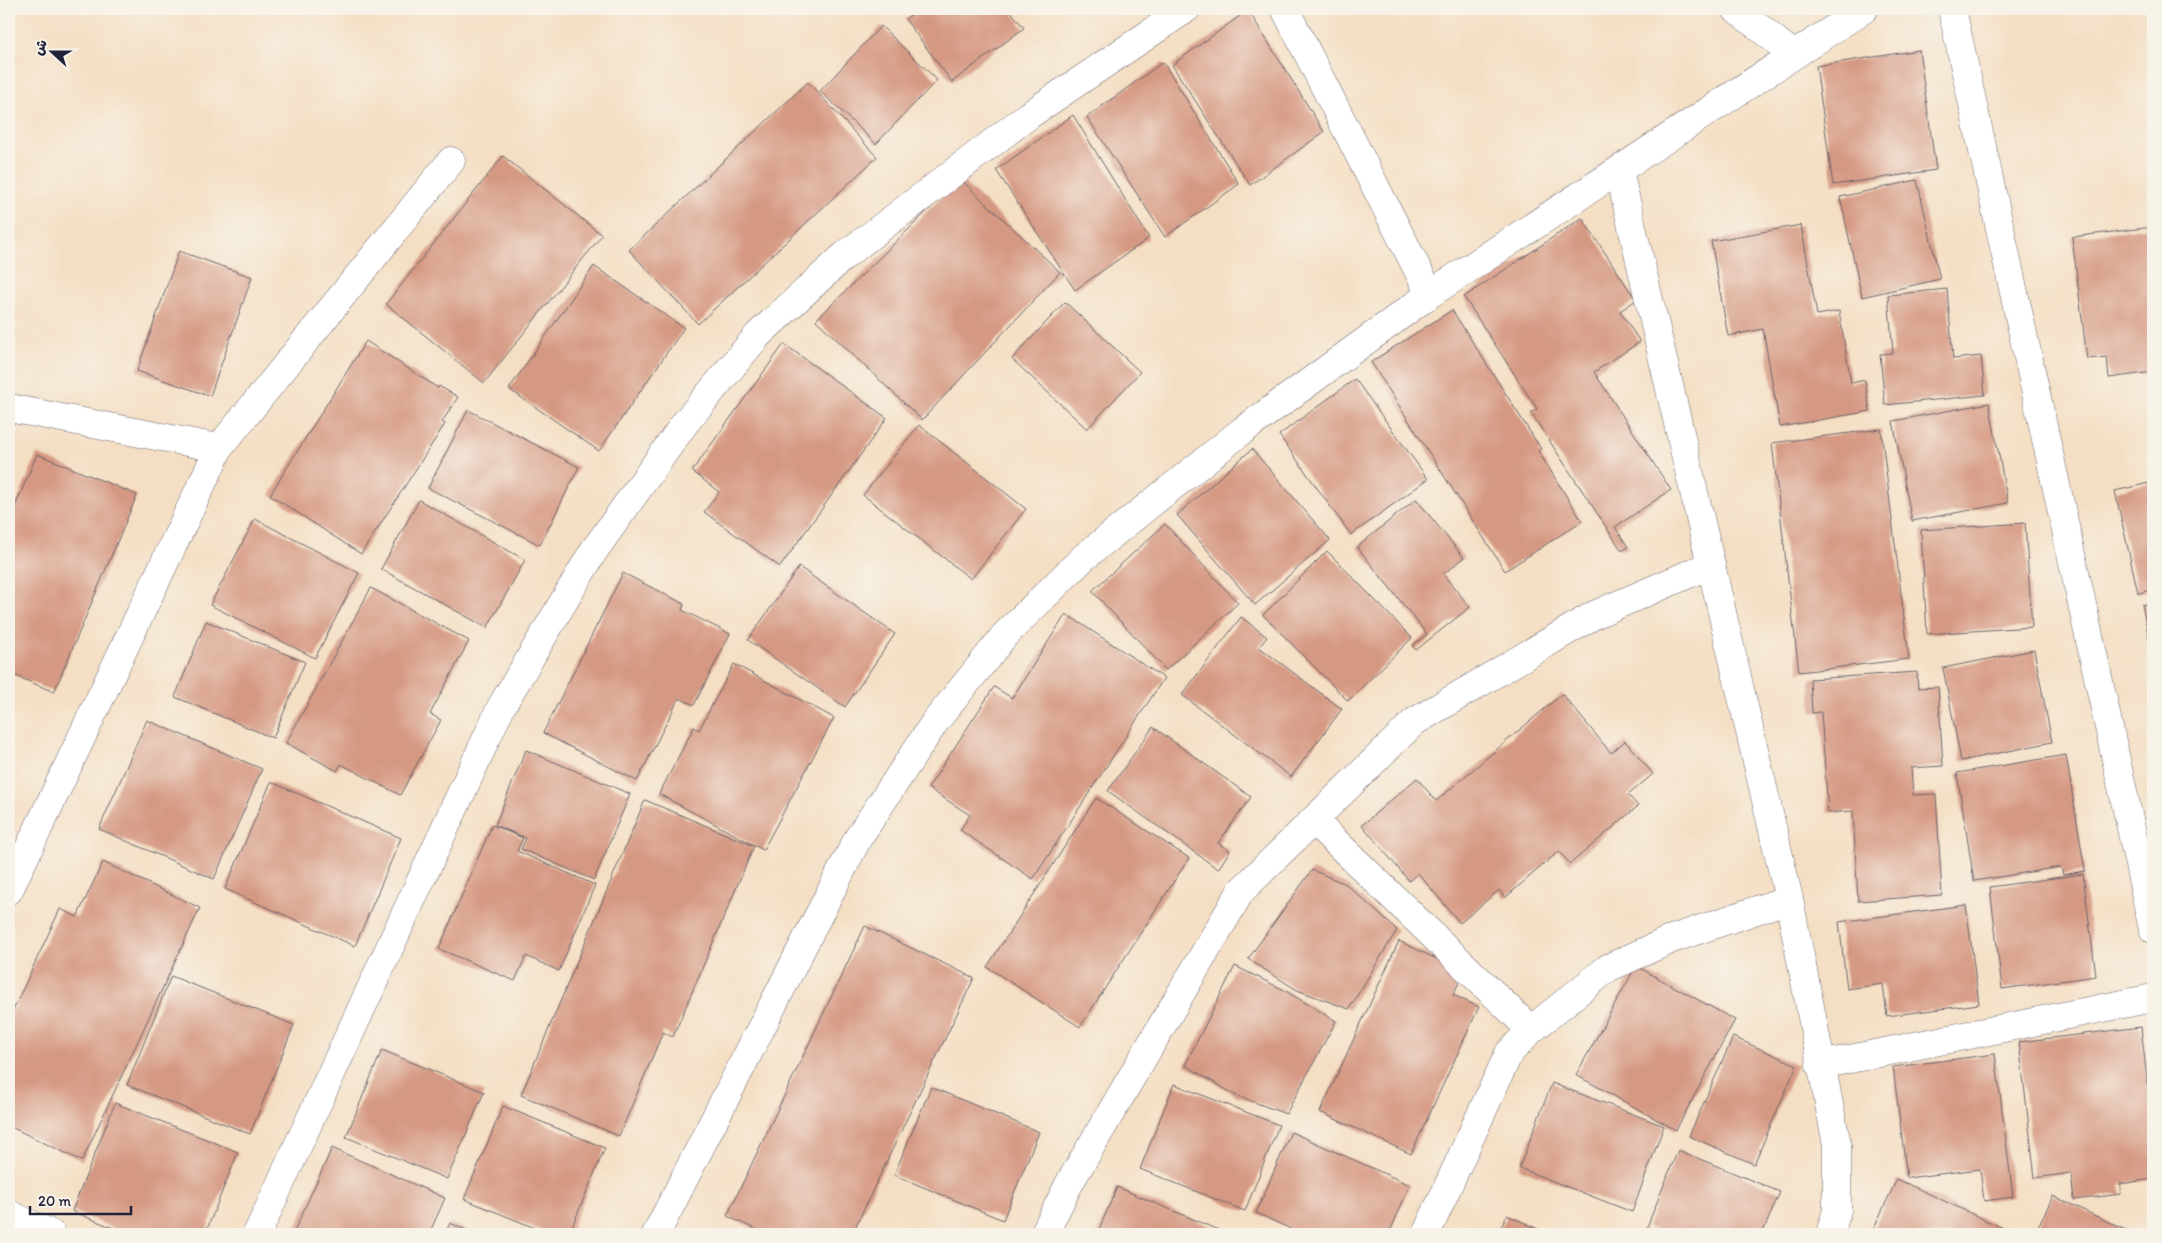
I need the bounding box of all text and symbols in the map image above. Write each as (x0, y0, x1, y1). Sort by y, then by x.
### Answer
north arrow (28, 28, 78, 78)
text: ش (30, 37, 51, 58)
scale bar (30, 1183, 131, 1215)
text: 20 m (38, 1192, 72, 1210)

